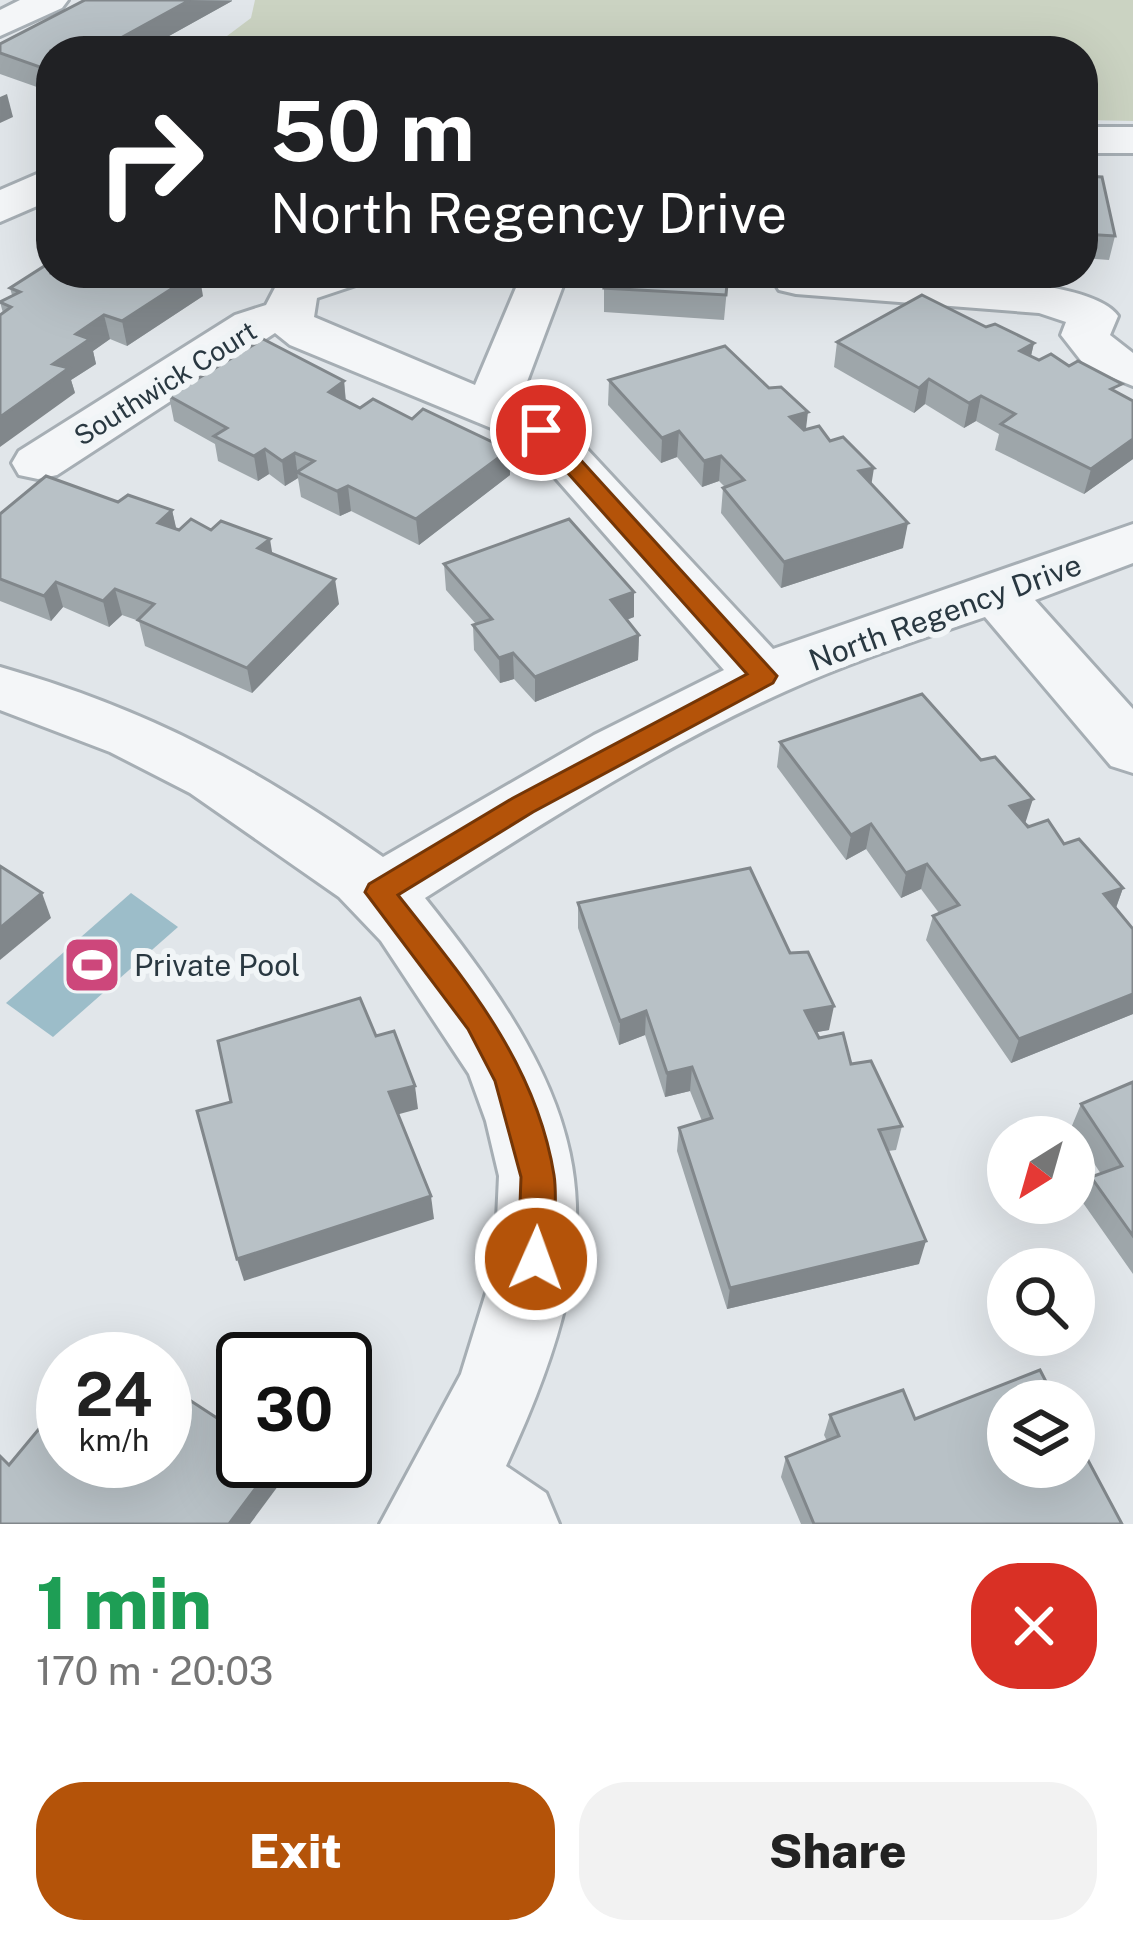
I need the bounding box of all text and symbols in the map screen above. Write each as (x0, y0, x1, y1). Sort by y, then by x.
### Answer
text: 50 m (270, 81, 475, 180)
icon: right (72, 84, 228, 240)
text: North Regency Drive (270, 182, 787, 245)
street label: Southwick Court (68, 314, 262, 452)
pin (490, 379, 592, 481)
icon: arrive (508, 397, 574, 463)
street label: North Regency Drive (804, 546, 1086, 678)
sports icon: Private Pool (61, 934, 123, 996)
place label: Private Pool (134, 947, 300, 983)
north arrow (987, 1116, 1095, 1224)
map controls (987, 1116, 1095, 1488)
position arrow (473, 1196, 599, 1322)
button: search (987, 1248, 1095, 1356)
speed limit sign: 30 (216, 1332, 372, 1488)
text: 24 (75, 1359, 153, 1430)
button: layers (987, 1380, 1095, 1488)
text: km/h (79, 1422, 149, 1458)
text: 1 min (36, 1561, 212, 1645)
button: close (971, 1563, 1097, 1689)
text: 170 m · 20:03 (36, 1648, 273, 1694)
button: Exit (36, 1782, 555, 1920)
button: Share (579, 1782, 1097, 1920)

